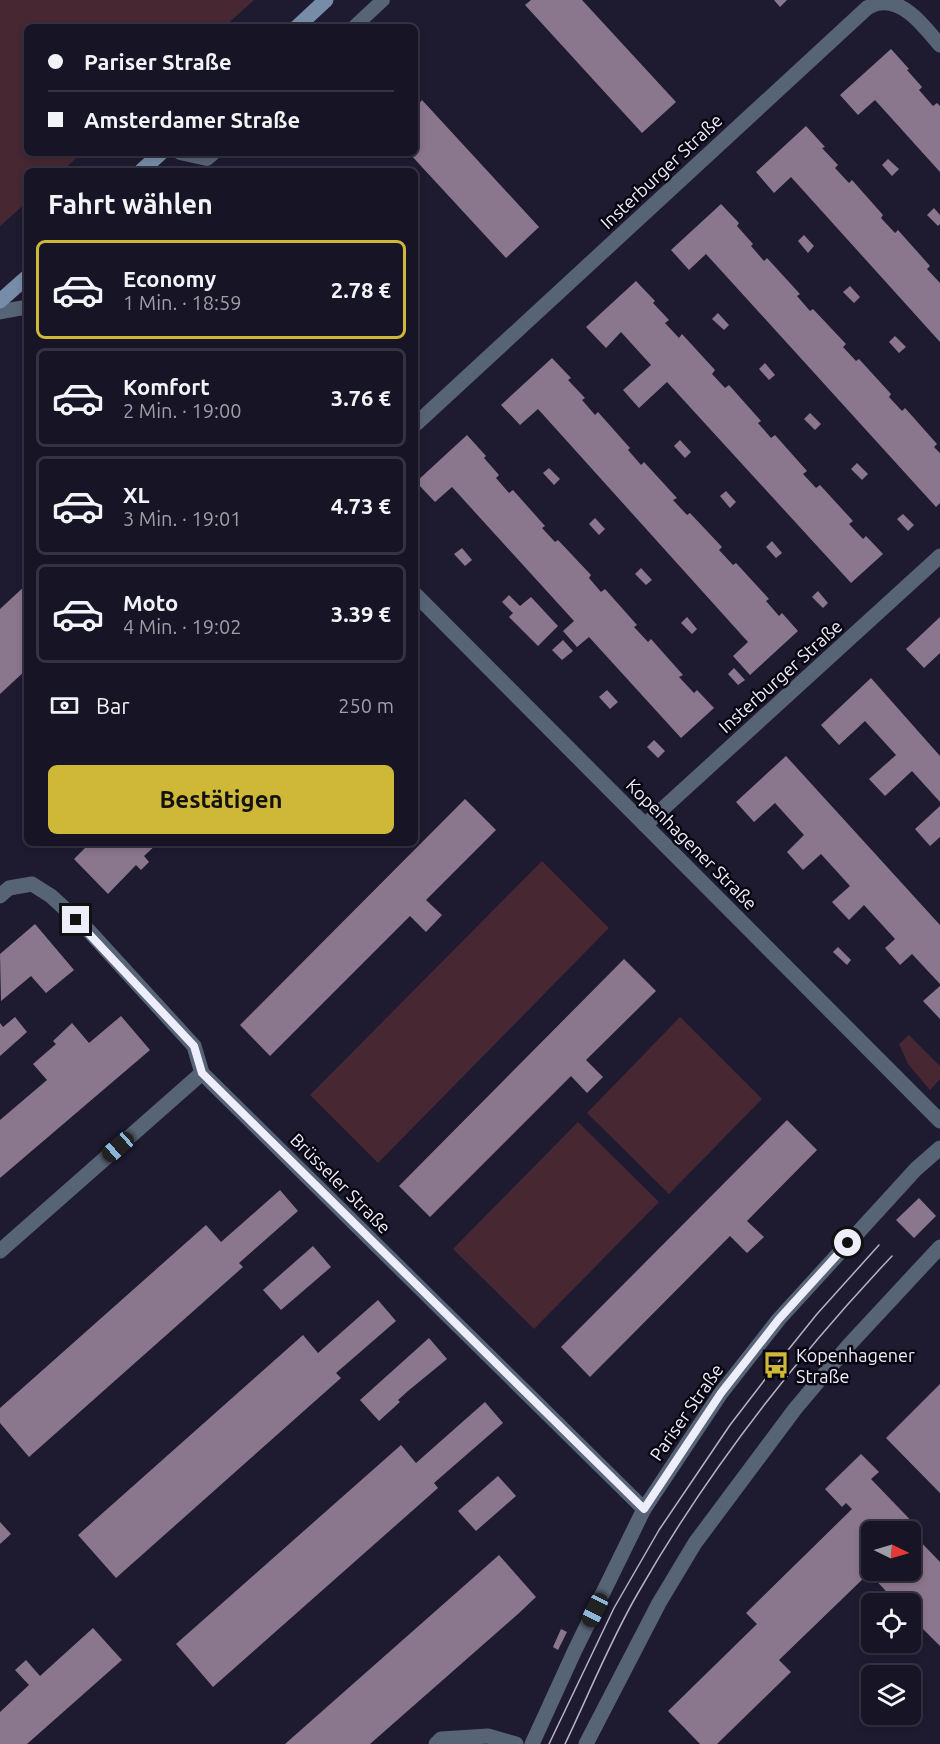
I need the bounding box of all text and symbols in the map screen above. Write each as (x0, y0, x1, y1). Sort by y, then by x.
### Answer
text: Pariser Straße (84, 49, 232, 74)
text: Amsterdamer Straße (84, 107, 300, 132)
street label: Insterburger Straße (596, 110, 726, 232)
text: Fahrt wählen (48, 189, 213, 219)
icon: car (51, 263, 105, 317)
text: Economy (123, 266, 216, 291)
text: 2.78 € (331, 277, 391, 302)
text: 1 Min. · 18:59 (123, 291, 242, 314)
icon: car (51, 371, 105, 425)
text: Komfort (123, 374, 210, 399)
text: 3.76 € (331, 385, 391, 410)
text: 2 Min. · 19:00 (123, 399, 242, 422)
icon: car (51, 479, 105, 533)
text: XL (123, 482, 150, 507)
text: 4.73 € (331, 493, 391, 518)
text: 3 Min. · 19:01 (123, 507, 242, 530)
icon: car (51, 587, 105, 641)
text: Moto (123, 590, 178, 615)
text: 3.39 € (331, 601, 391, 626)
text: 4 Min. · 19:02 (123, 615, 242, 638)
street label: Insterburger Straße (714, 615, 846, 737)
icon: cash (48, 689, 81, 722)
text: Bar (96, 693, 130, 718)
text: 250 m (338, 694, 394, 717)
button: Bestätigen (48, 765, 394, 834)
street label: Kopenhagener Straße (623, 775, 761, 913)
route end (62, 906, 89, 933)
car (99, 1128, 137, 1166)
street label: Brüsseler Straße (287, 1129, 395, 1237)
route start (834, 1229, 861, 1256)
place label: Kopenhagener Straße (796, 1345, 915, 1386)
bus stop icon: Kopenhagener Straße (761, 1350, 791, 1380)
street label: Pariser Straße (645, 1360, 727, 1464)
north arrow (861, 1521, 921, 1581)
map controls (861, 1521, 921, 1725)
car (579, 1590, 611, 1630)
button: locate (861, 1593, 921, 1653)
button: layers (861, 1665, 921, 1725)

